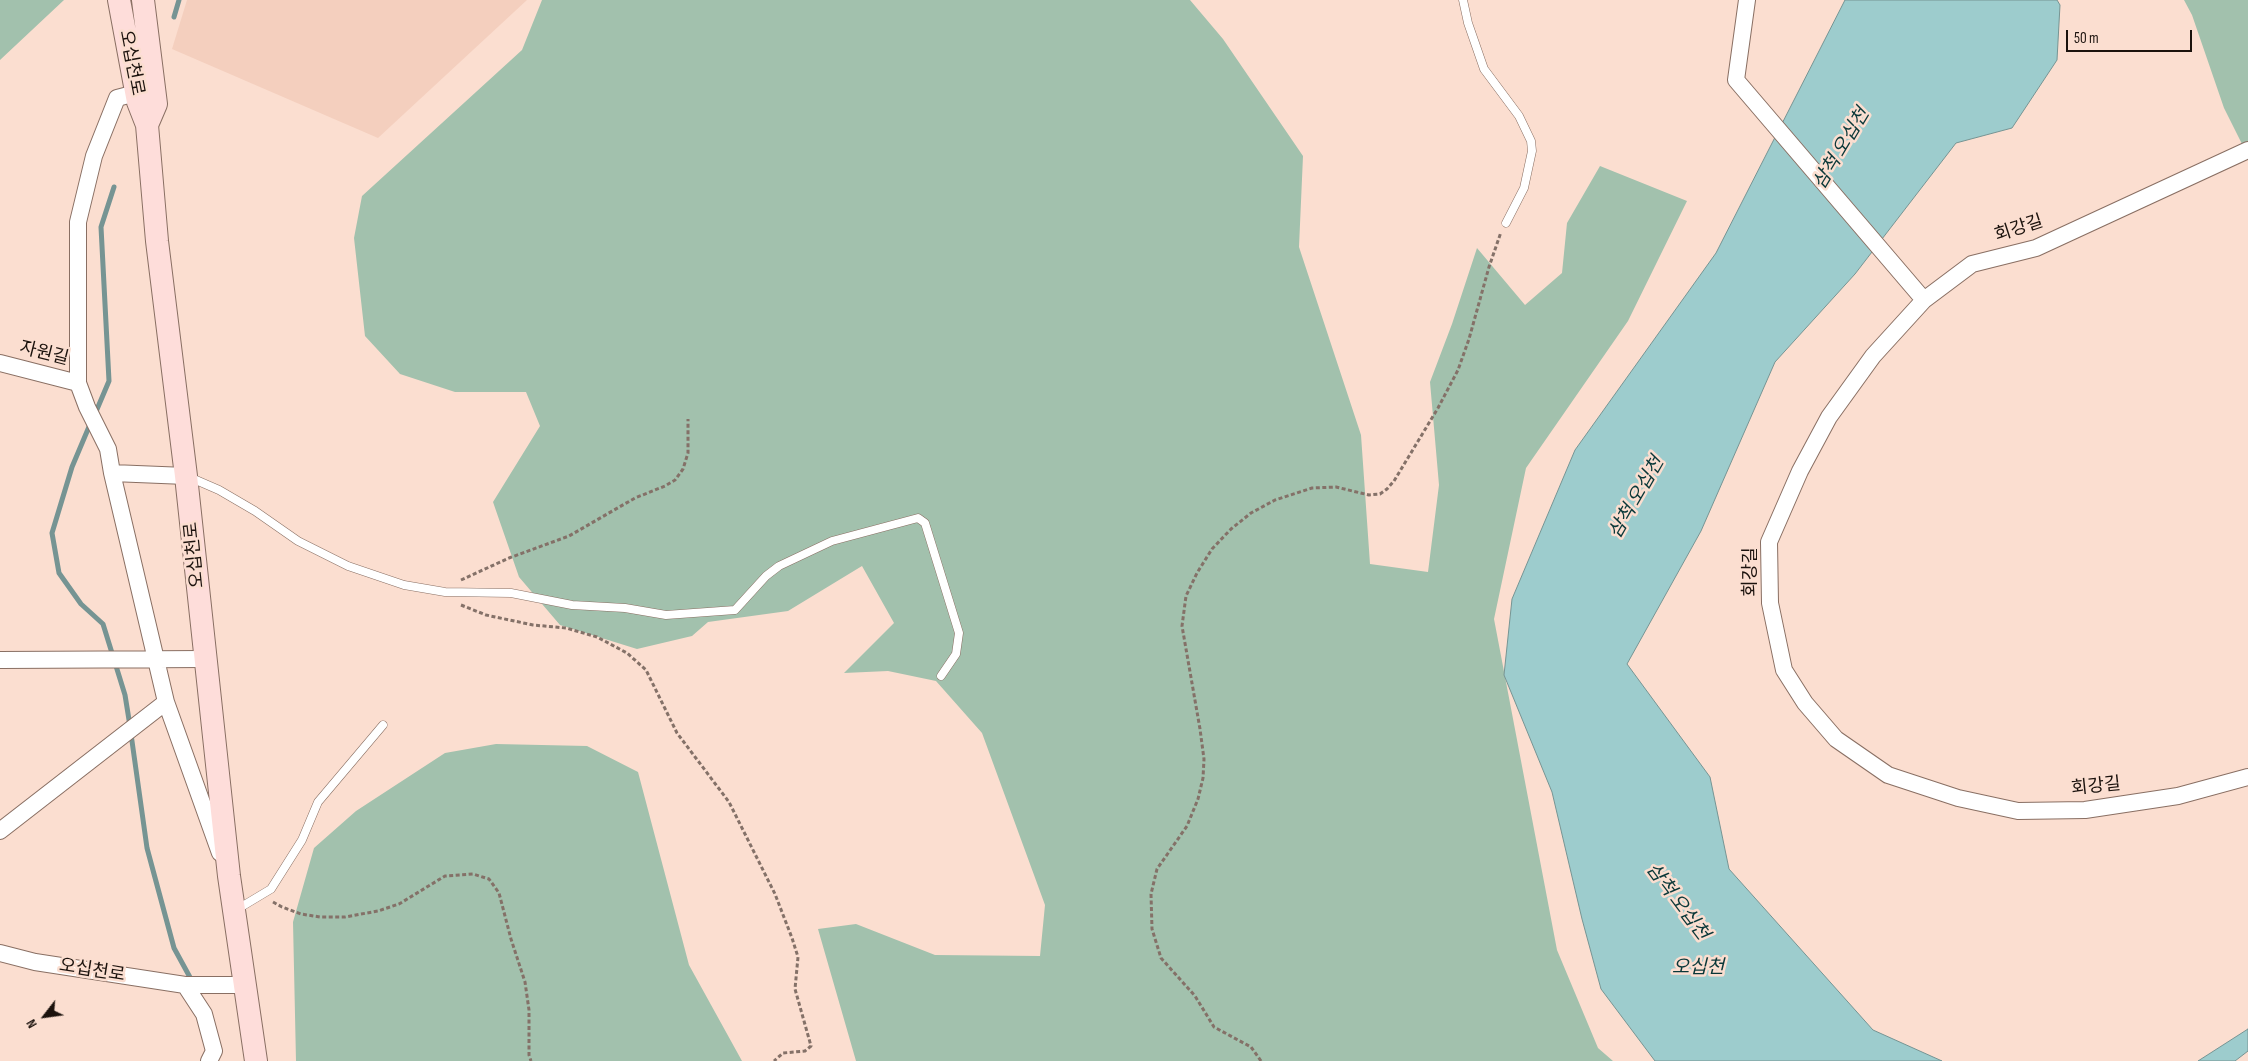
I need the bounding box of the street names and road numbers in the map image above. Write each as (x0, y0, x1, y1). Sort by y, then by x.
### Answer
street label: 오십천로 (114, 28, 148, 98)
street label: 회강길 (1992, 211, 2046, 247)
street label: 자원길 (17, 338, 71, 370)
street label: 오십천로 (181, 521, 209, 589)
street label: 회강길 (1740, 547, 1762, 597)
street label: 회강길 (2070, 774, 2122, 800)
street label: 오십천로 (58, 955, 126, 987)

